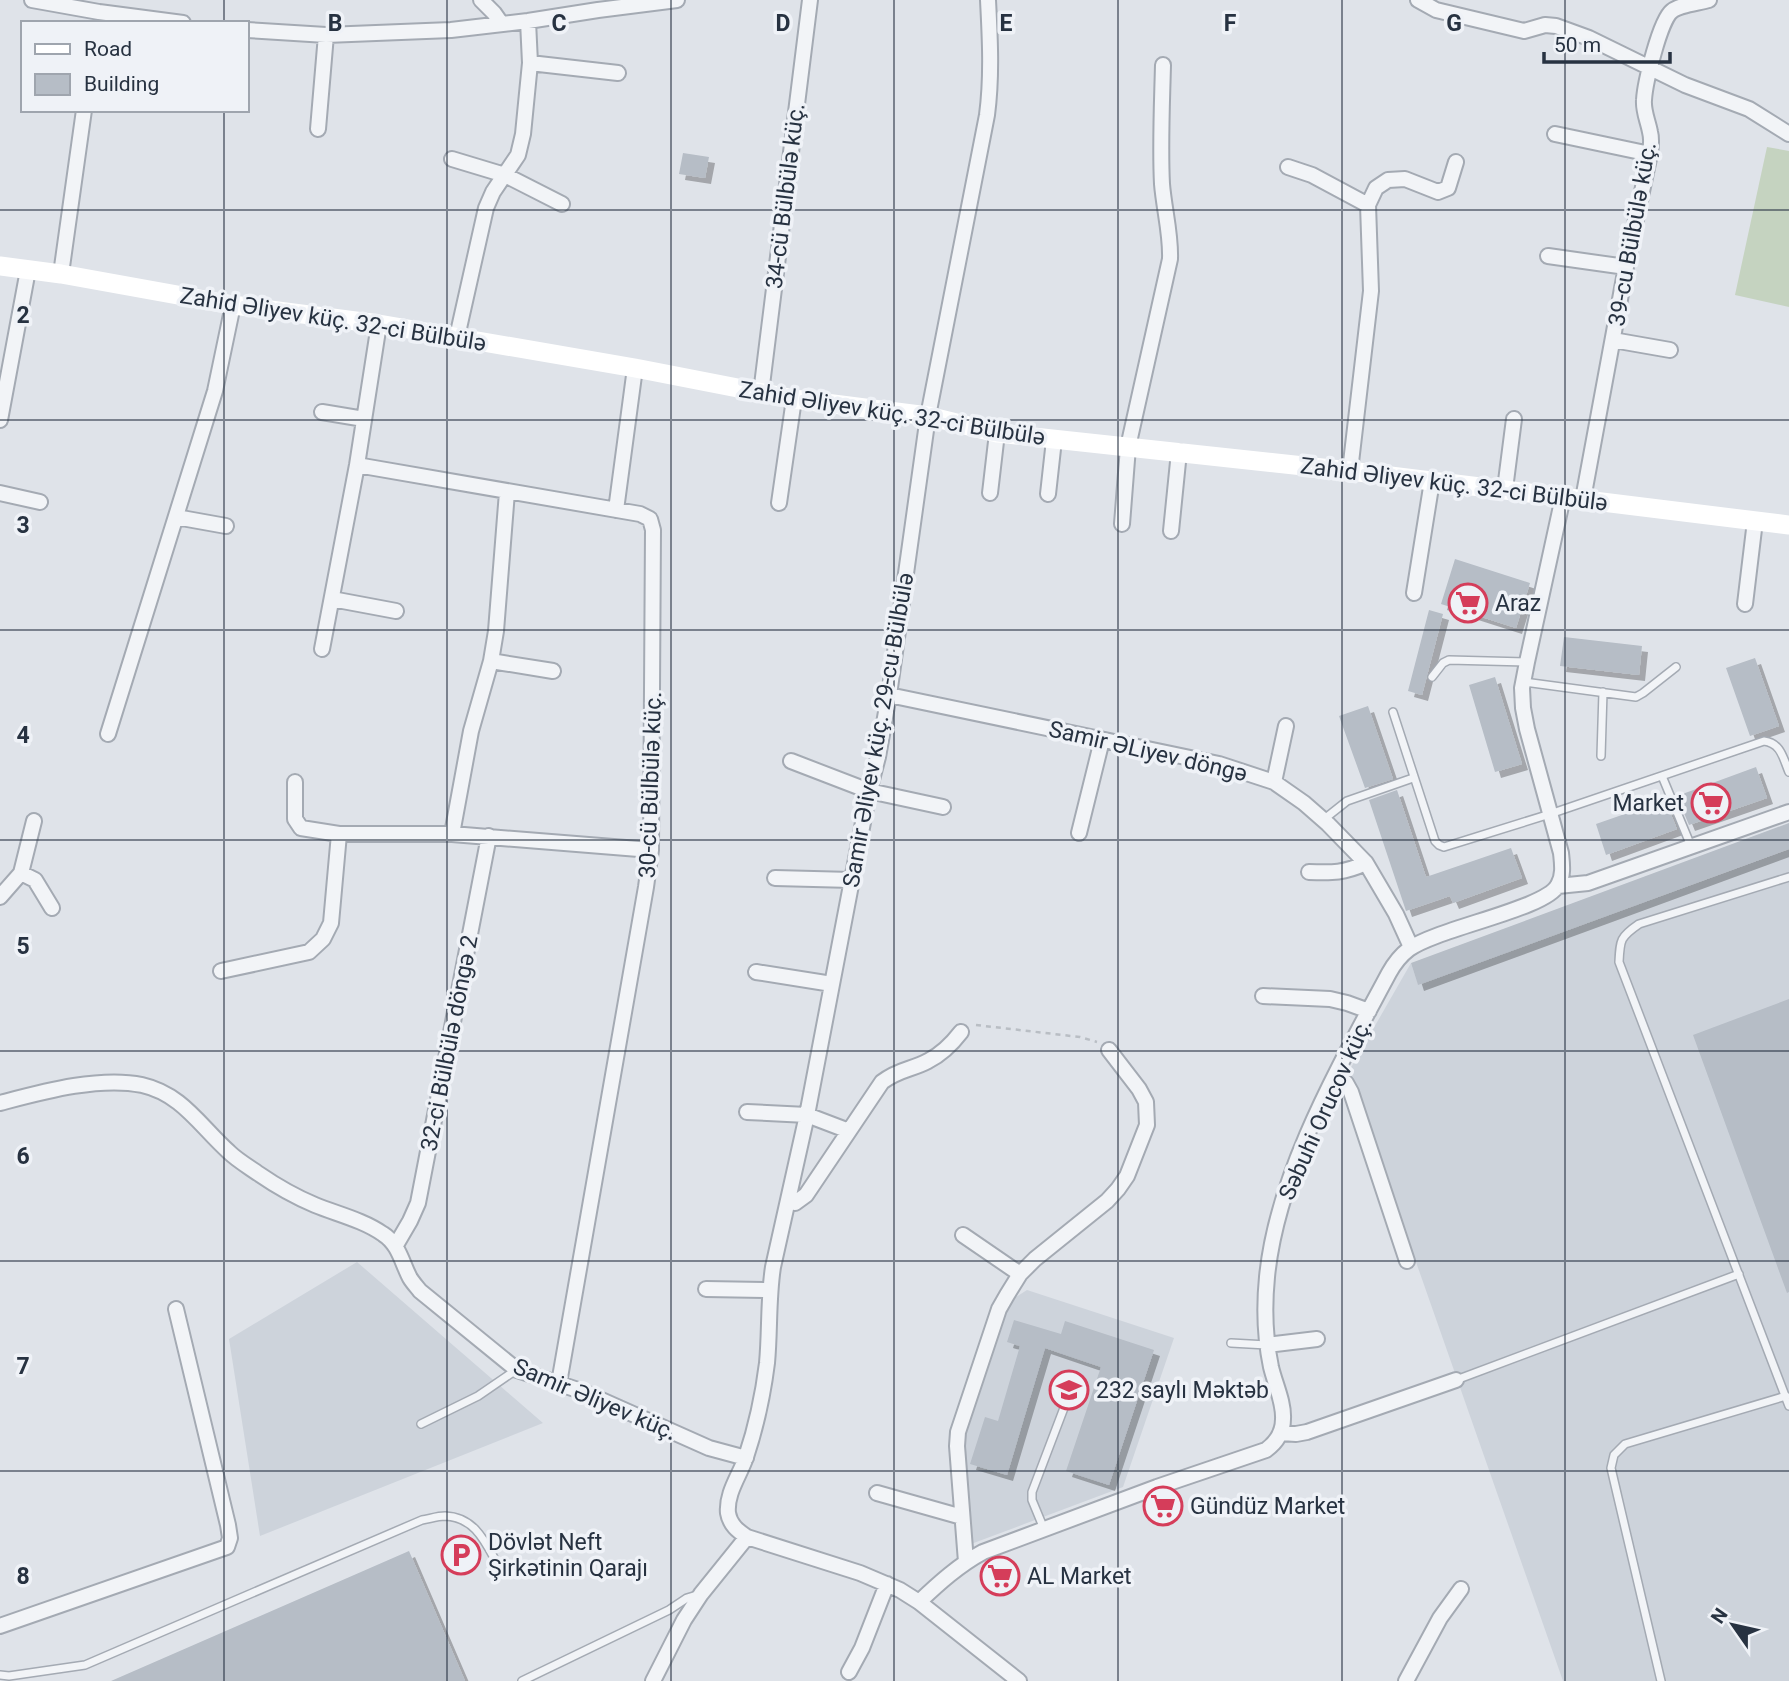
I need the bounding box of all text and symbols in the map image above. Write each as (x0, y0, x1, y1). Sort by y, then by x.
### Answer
text: B (328, 10, 342, 37)
text: C (551, 10, 567, 37)
text: D (776, 10, 790, 37)
text: E (1000, 10, 1013, 37)
text: F (1224, 10, 1237, 37)
text: G (1446, 10, 1462, 37)
legend (21, 21, 248, 112)
scale bar (1544, 21, 1670, 65)
text: 50 m (1554, 33, 1601, 57)
text: Road (84, 37, 132, 61)
text: Building (84, 72, 159, 96)
street label: 34-cü Bülbülə küç. (761, 102, 810, 290)
street label: 39-cu Bülbülə küç. (1603, 140, 1662, 328)
street label: Zahid Əliyev küç. 32-ci Bülbülə (178, 282, 488, 357)
text: 2 (16, 302, 30, 329)
street label: Zahid Əliyev küç. 32-ci Bülbülə (737, 376, 1047, 451)
street label: Zahid Əliyev küç. 32-ci Bülbülə (1299, 452, 1609, 517)
text: 3 (16, 512, 30, 539)
street label: Samir Əliyev küç. 29-cu Bülbülə (838, 571, 919, 889)
supermarket icon: Araz (1447, 582, 1489, 624)
place label: Araz (1495, 590, 1541, 617)
street label: 30-cü Bülbülə küç. (634, 691, 667, 879)
street label: Samir ƏLiyev döngə (1046, 716, 1250, 787)
text: 4 (16, 722, 30, 749)
supermarket icon: Market (1690, 782, 1732, 824)
place label: Market (1612, 790, 1684, 817)
text: 5 (16, 933, 30, 960)
street label: 32-ci Bülbülə döngə 2 (415, 933, 484, 1153)
street label: Səbuhi Orucov küç. (1273, 1014, 1378, 1204)
text: 6 (16, 1143, 30, 1170)
text: 7 (16, 1353, 30, 1380)
street label: Samir Əliyev küç. (509, 1353, 680, 1446)
school or university icon: 232 saylı Məktəb (1048, 1369, 1090, 1411)
place label: 232 saylı Məktəb (1096, 1377, 1269, 1404)
supermarket icon: Gündüz Market (1142, 1485, 1184, 1527)
place label: Gündüz Market (1190, 1493, 1345, 1520)
place label: Dövlət Neft Şirkətinin Qarajı (488, 1529, 648, 1582)
parking icon: Dövlət Neft Şirkətinin Qarajı (440, 1534, 482, 1576)
supermarket icon: AL Market (979, 1555, 1021, 1597)
text: 8 (16, 1563, 30, 1590)
place label: AL Market (1027, 1563, 1132, 1590)
north arrow (1698, 1590, 1768, 1660)
text: N (1706, 1604, 1733, 1628)

